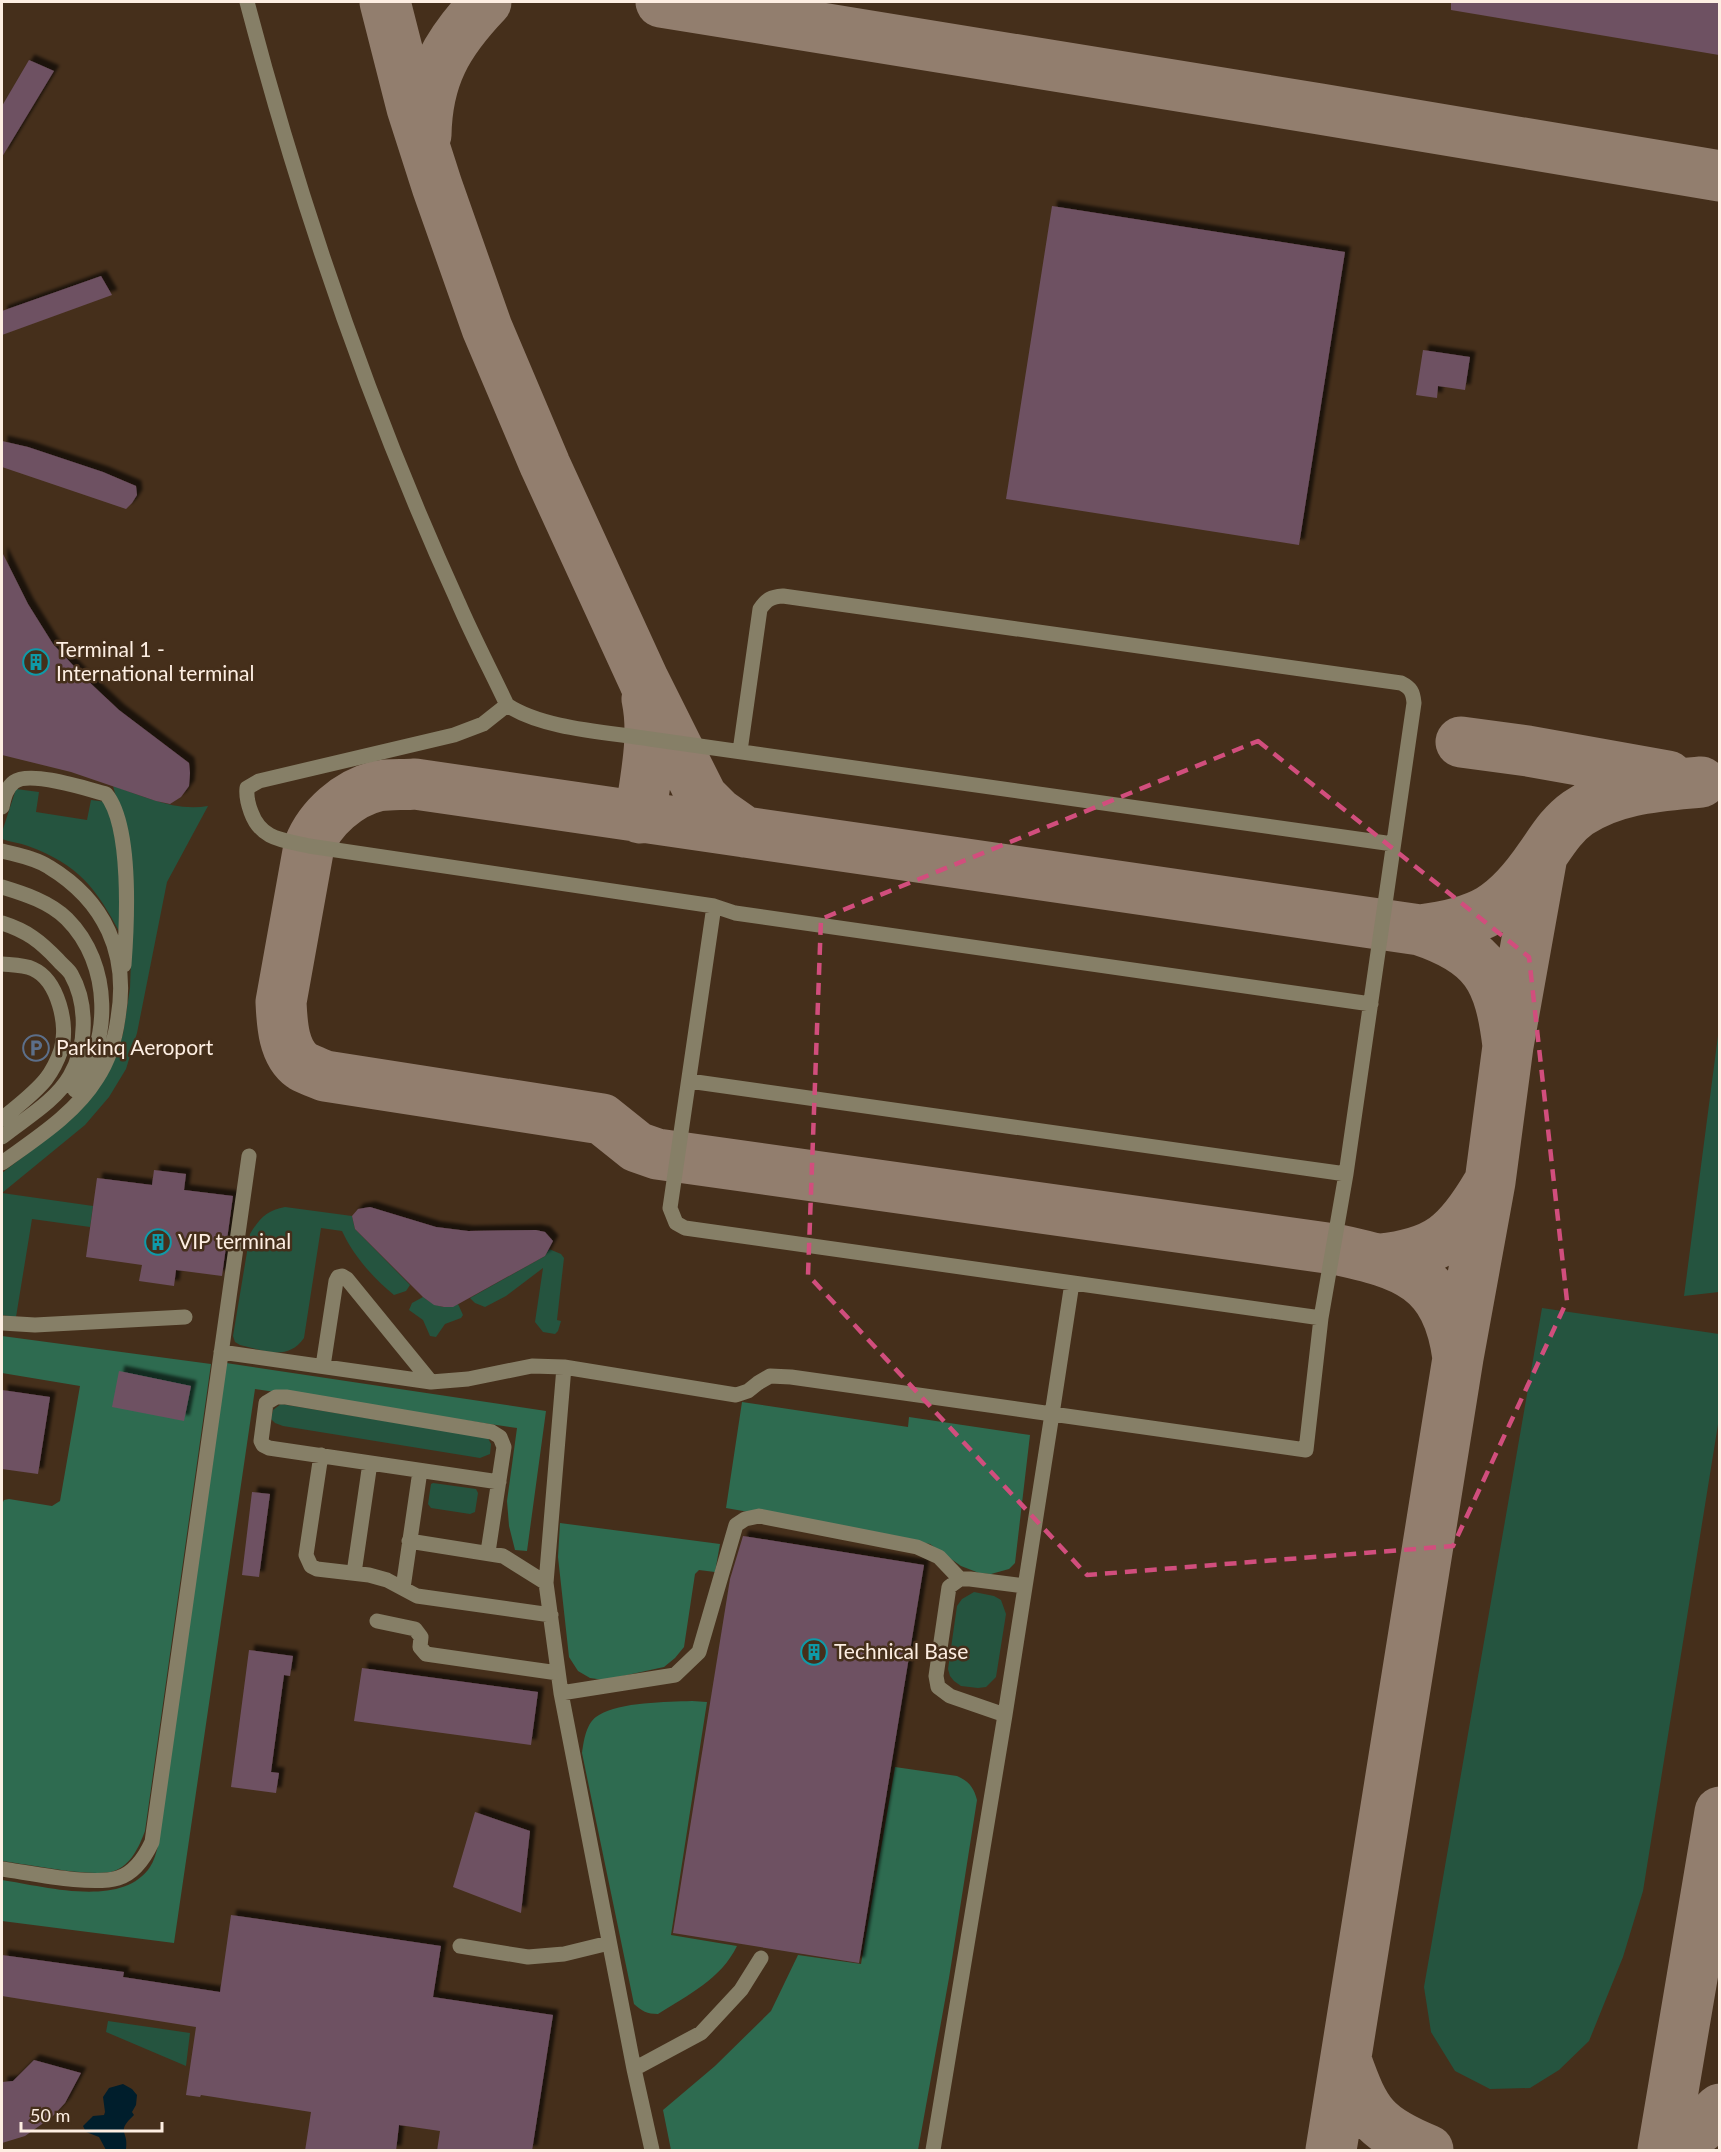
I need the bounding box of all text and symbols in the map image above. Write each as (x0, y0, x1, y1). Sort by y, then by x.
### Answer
place label: Terminal 1 - International terminal (56, 636, 254, 685)
building icon: Terminal 1 - International terminal (21, 647, 51, 677)
parking icon: Parkinq Aeroport (21, 1033, 51, 1063)
place label: Parkinq Aeroport (56, 1034, 214, 1059)
building icon: VIP terminal (143, 1227, 173, 1257)
place label: VIP terminal (178, 1228, 291, 1253)
building icon: Technical Base (799, 1637, 829, 1667)
place label: Technical Base (834, 1638, 968, 1663)
scale bar (21, 2095, 162, 2133)
text: 50 m (30, 2104, 70, 2126)

